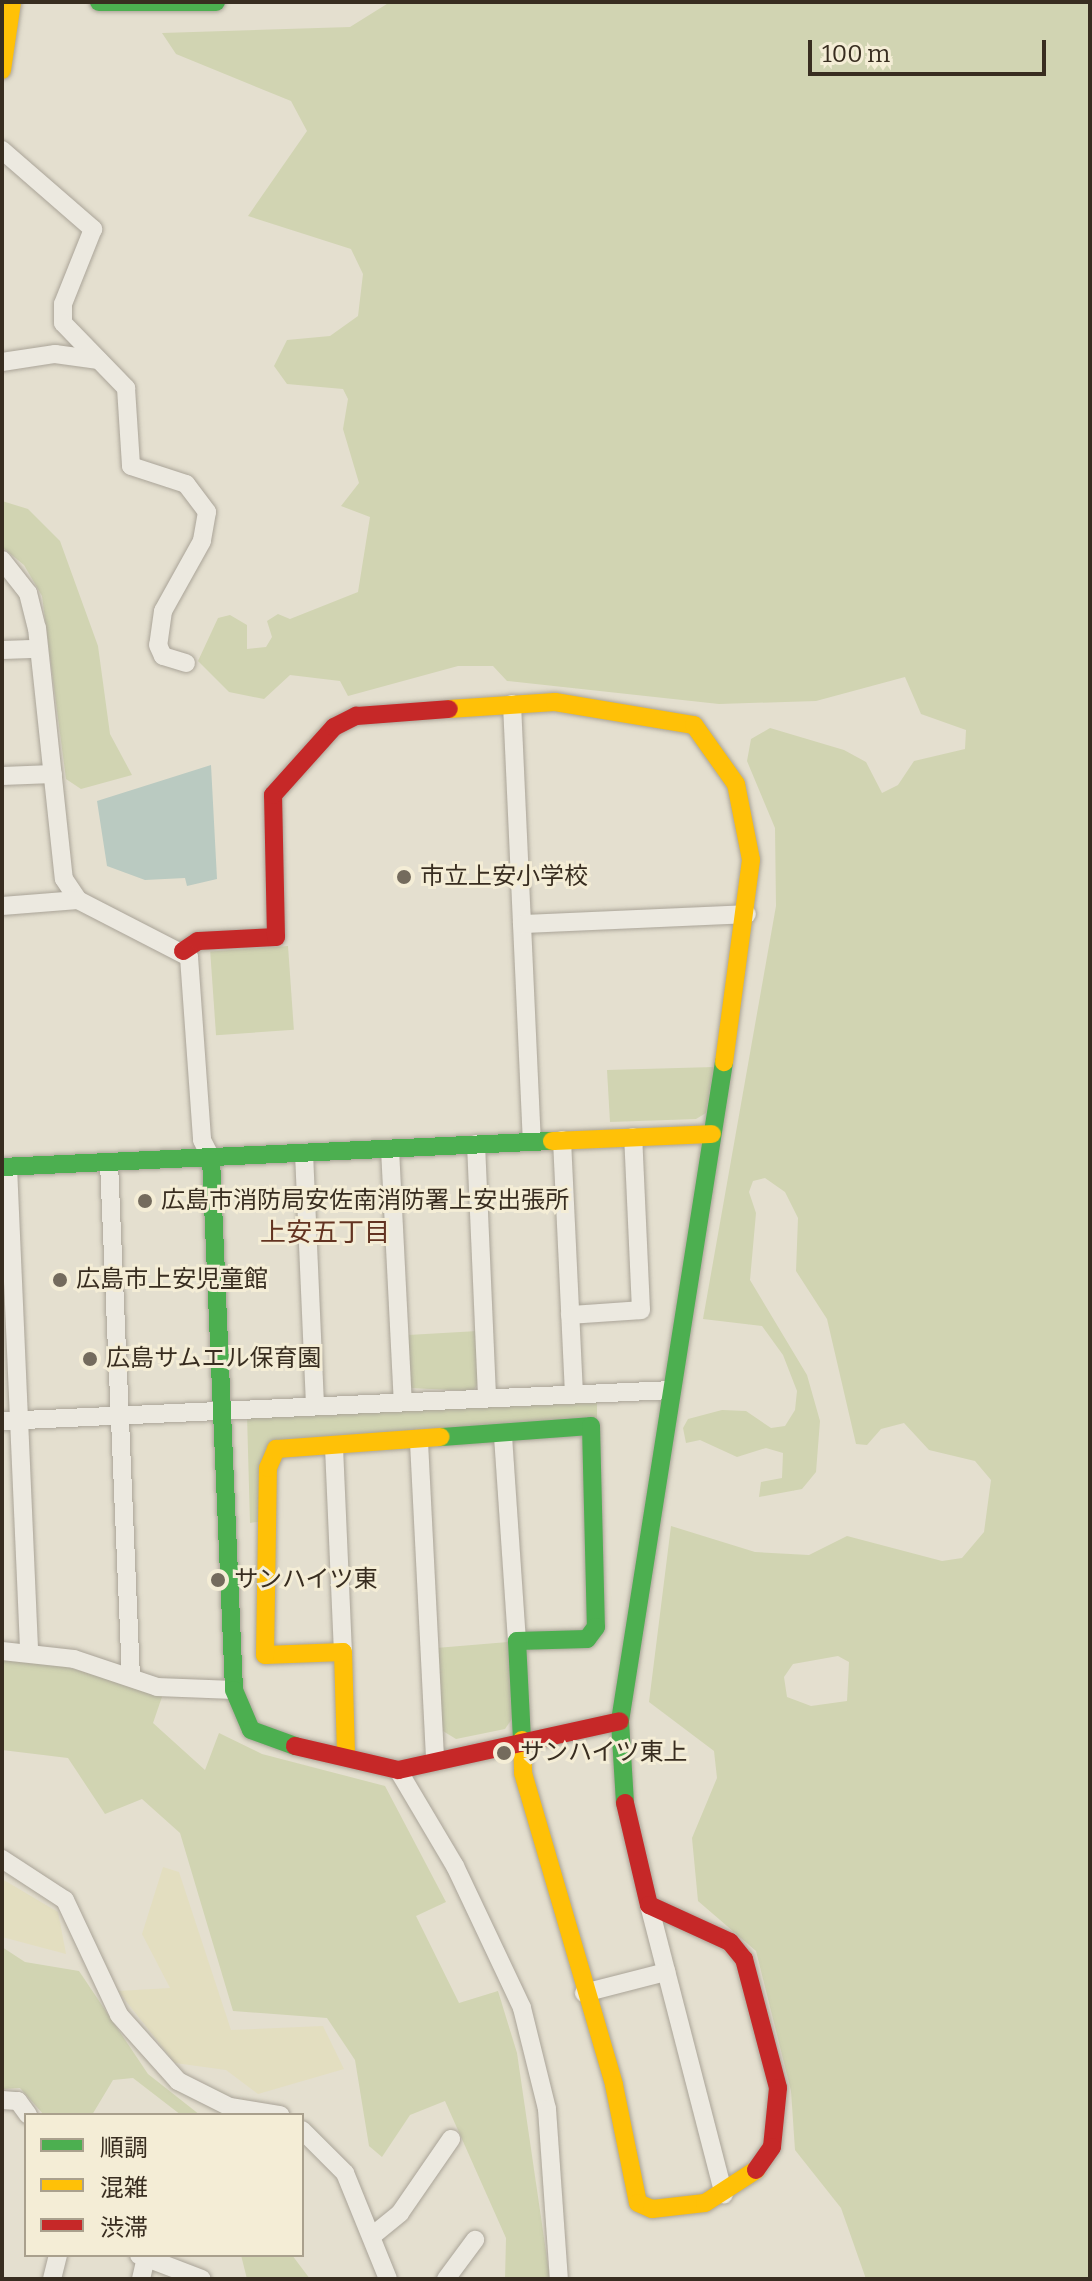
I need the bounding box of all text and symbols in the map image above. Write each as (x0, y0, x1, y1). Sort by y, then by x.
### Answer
scale bar (812, 24, 1050, 74)
text: 100 m (822, 40, 890, 68)
place label: 市立上安小学校 (420, 863, 588, 891)
marker: 市立上安小学校 (395, 868, 413, 886)
place label: 広島市消防局安佐南消防署上安出張所 (161, 1187, 569, 1215)
marker: 広島市消防局安佐南消防署上安出張所 (136, 1192, 154, 1210)
district label: 上安五丁目 (260, 1217, 390, 1249)
place label: 広島市上安児童館 (76, 1266, 268, 1294)
marker: 広島市上安児童館 (51, 1271, 69, 1289)
place label: 広島サムエル保育園 (106, 1345, 322, 1373)
marker: 広島サムエル保育園 (81, 1350, 99, 1368)
place label: サンハイツ東 (234, 1566, 378, 1594)
marker: サンハイツ東 (209, 1571, 227, 1589)
place label: サンハイツ東上 (520, 1739, 688, 1767)
marker: サンハイツ東上 (495, 1744, 513, 1762)
legend (24, 2113, 304, 2257)
text: 順調 (100, 2134, 148, 2162)
text: 混雑 (100, 2174, 148, 2202)
text: 渋滞 (100, 2214, 148, 2242)

